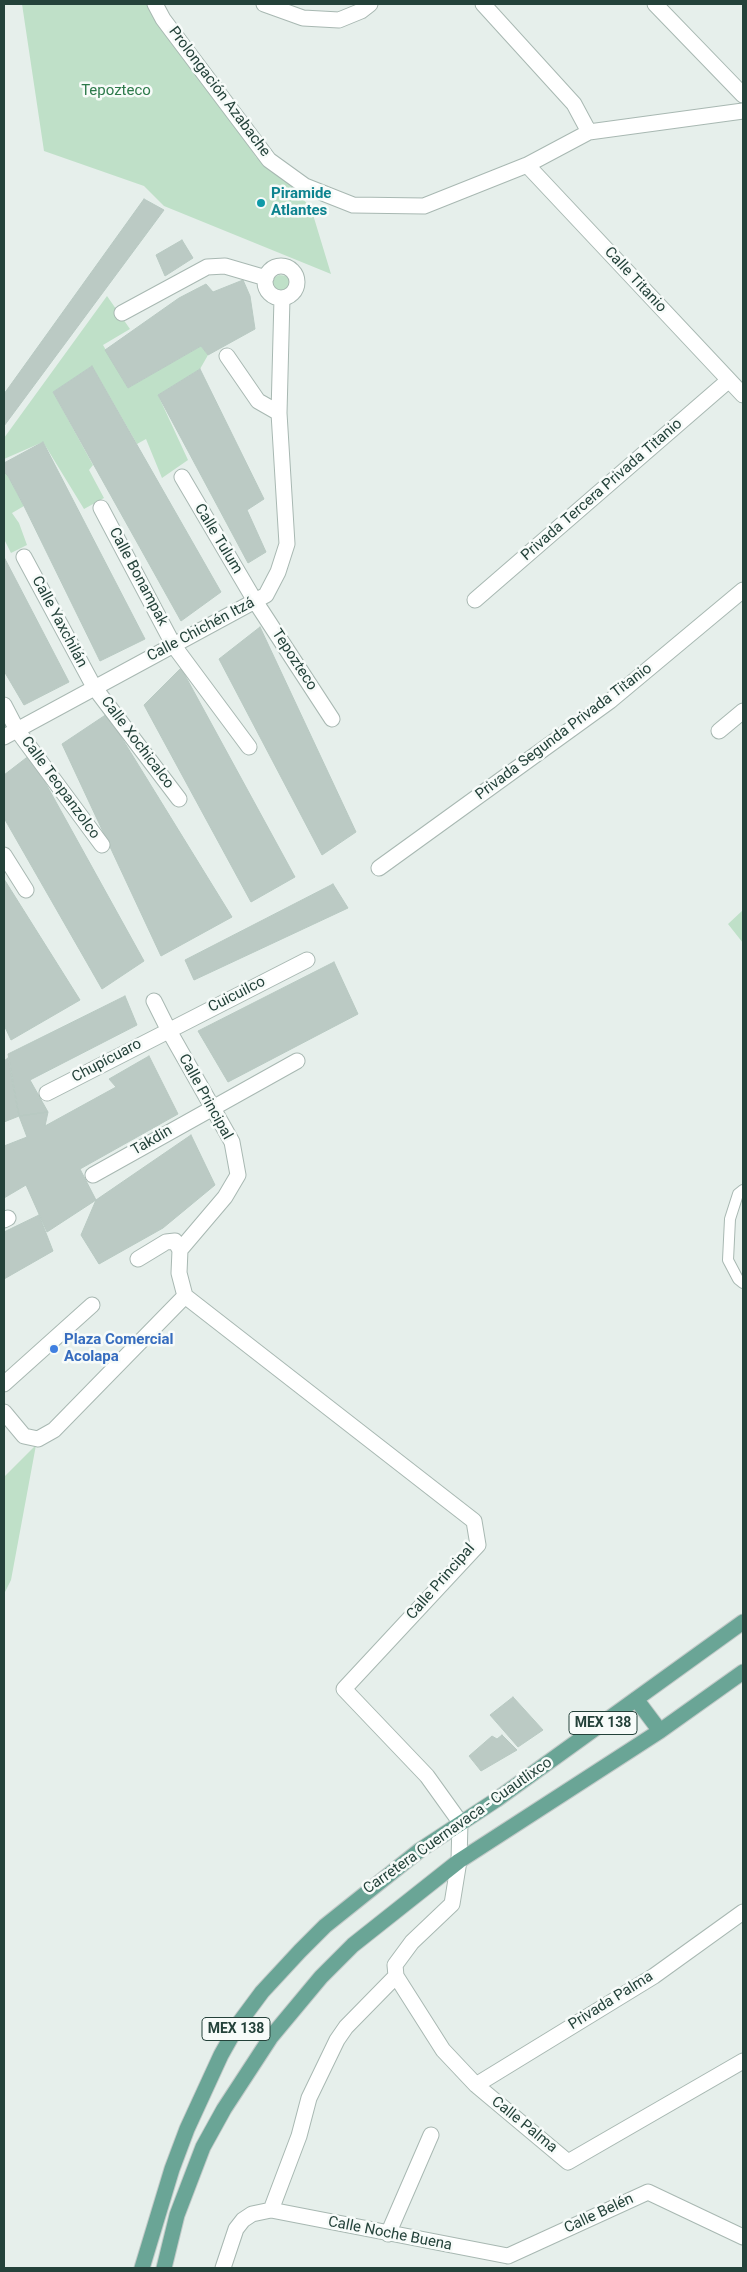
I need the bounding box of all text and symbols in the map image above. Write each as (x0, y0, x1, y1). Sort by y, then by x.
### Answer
street label: Prolongación Azabache (164, 23, 274, 161)
park label: Tepozteco (81, 82, 151, 100)
place label: Piramide Atlantes (271, 185, 331, 220)
marker: Piramide Atlantes (255, 197, 267, 209)
street label: Calle Titanio (600, 243, 670, 317)
street label: Privada Tercera Privada Titanio (518, 415, 686, 565)
street label: Calle Tulum (190, 501, 246, 577)
street label: Calle Bonampak (105, 525, 171, 629)
street label: Calle Yaxchilán (27, 573, 91, 671)
street label: Calle Chichén Itzá (144, 594, 258, 666)
street label: Tepozteco (267, 626, 321, 694)
street label: Privada Segunda Privada Titanio (472, 660, 656, 804)
street label: Calle Xochicalco (97, 693, 177, 793)
street label: Calle Teopanzolco (17, 733, 103, 843)
street label: Cuicuilco (206, 973, 268, 1017)
street label: Chupícuaro (69, 1035, 145, 1087)
street label: Calle Principal (174, 1051, 236, 1143)
street label: Takdin (128, 1122, 176, 1160)
place label: Plaza Comercial Acolapa (64, 1331, 174, 1366)
marker: Plaza Comercial Acolapa (48, 1343, 60, 1355)
street label: Calle Principal (403, 1540, 479, 1624)
road number: MEX 138 (569, 1712, 637, 1735)
street label: Carretera Cuernavaca - Cuautlixco (360, 1754, 556, 1898)
street label: Privada Palma (565, 1968, 657, 2034)
road number: MEX 138 (202, 2018, 270, 2040)
street label: Calle Palma (487, 2093, 561, 2157)
street label: Calle Belén (562, 2190, 636, 2238)
street label: Calle Noche Buena (326, 2213, 454, 2255)

